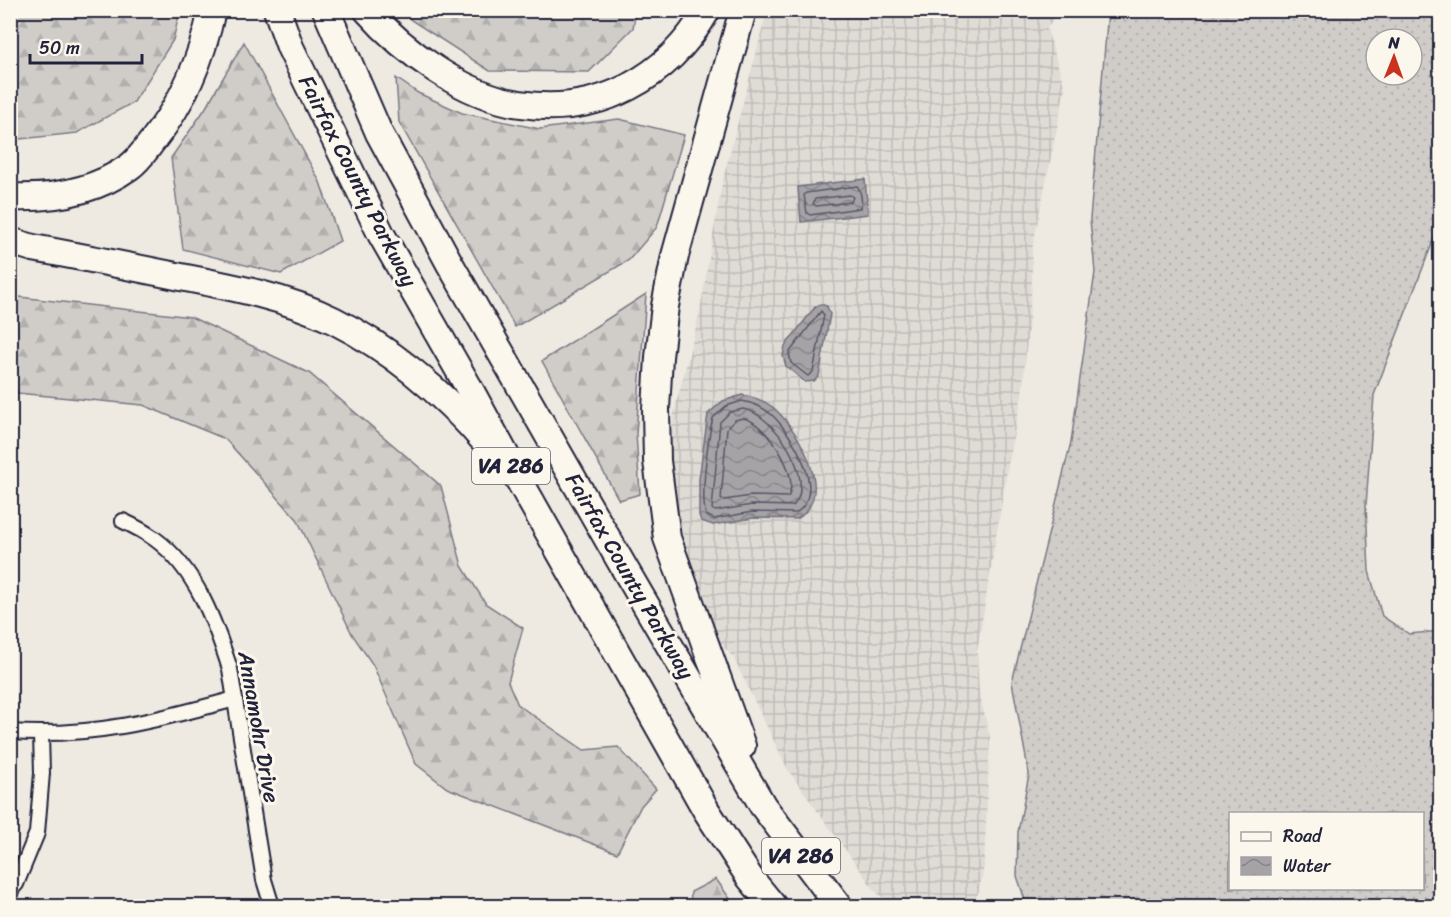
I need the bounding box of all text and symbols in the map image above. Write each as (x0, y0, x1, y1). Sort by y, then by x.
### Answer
scale bar (30, 27, 142, 65)
north arrow (1364, 27, 1424, 87)
text: N (1387, 28, 1401, 57)
text: 50 m (39, 32, 80, 64)
street label: Fairfax County Parkway (288, 68, 429, 294)
road number: VA 286 (472, 448, 550, 484)
street label: Fairfax County Parkway (555, 465, 706, 687)
street label: Annamohr Drive (226, 647, 292, 806)
legend (1229, 812, 1424, 890)
text: Road (1283, 820, 1323, 852)
road number: VA 286 (762, 838, 840, 874)
text: Water (1283, 850, 1332, 882)

